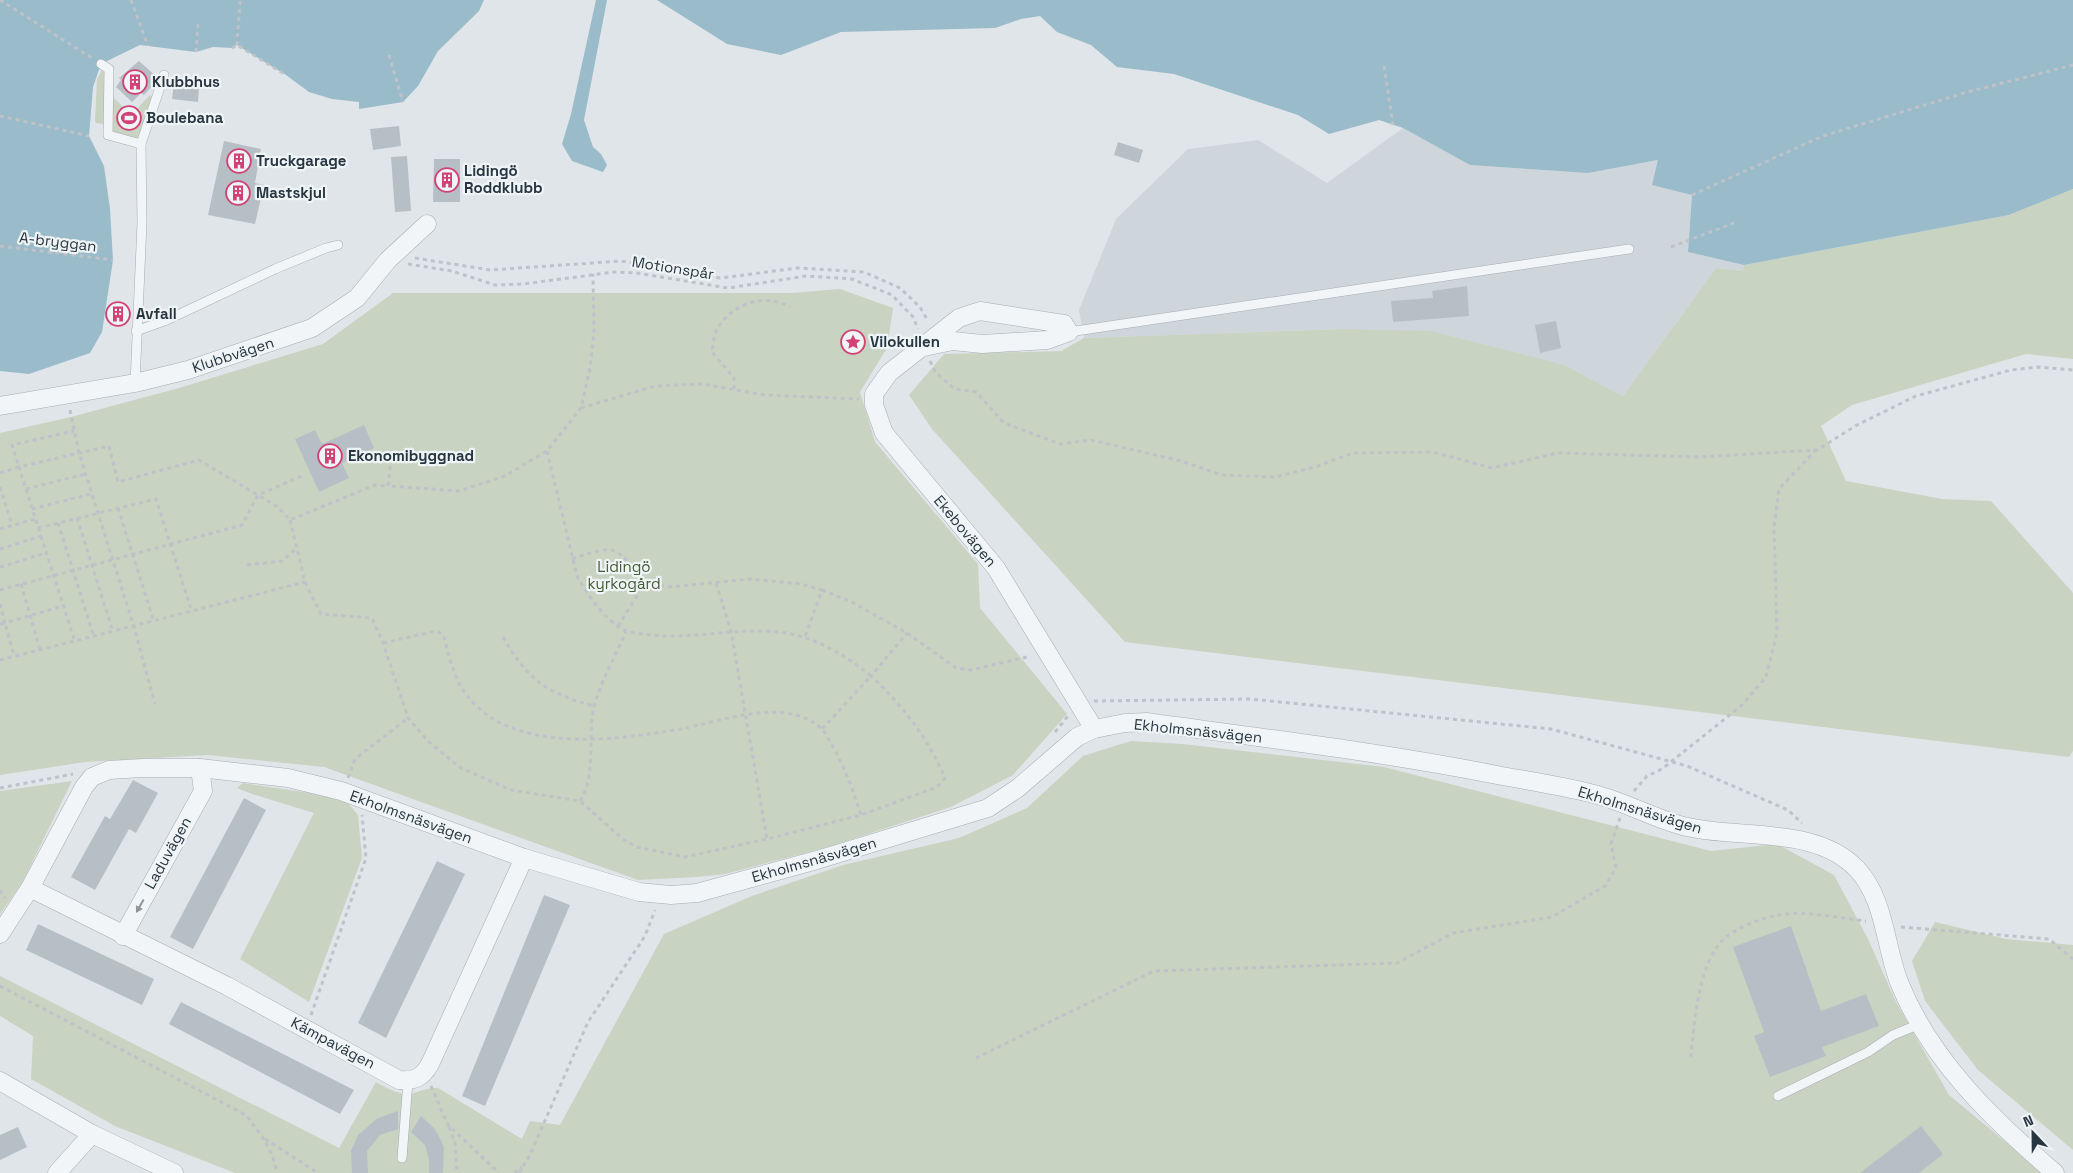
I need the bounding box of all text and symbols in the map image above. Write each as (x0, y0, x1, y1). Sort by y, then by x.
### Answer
building icon: Klubbhus (122, 69, 148, 95)
place label: Klubbhus (152, 72, 220, 91)
sports icon: Boulebana (116, 105, 142, 131)
place label: Boulebana (146, 108, 224, 127)
building icon: Truckgarage (226, 148, 252, 174)
place label: Truckgarage (256, 151, 347, 170)
place label: Lidingö Roddklubb (464, 161, 543, 197)
building icon: Lidingö Roddklubb (434, 167, 460, 193)
building icon: Mastskjul (225, 180, 251, 206)
place label: Mastskjul (256, 183, 326, 202)
street label: A-bryggan (18, 227, 98, 256)
street label: Motionspår (631, 252, 716, 283)
building icon: Avfall (105, 301, 131, 327)
place label: Avfall (136, 304, 177, 323)
place icon: Vilokullen (840, 329, 866, 355)
street label: Klubbvägen (189, 332, 276, 377)
place label: Vilokullen (870, 332, 940, 351)
building icon: Ekonomibyggnad (317, 443, 343, 469)
place label: Ekonomibyggnad (348, 446, 474, 465)
street label: Ekebovägen (930, 491, 1001, 570)
park label: Lidingö kyrkogård (587, 557, 661, 593)
street label: Ekholmsnäsvägen (1133, 714, 1263, 747)
street label: Ekholmsnäsvägen (1576, 782, 1705, 837)
street label: Ekholmsnäsvägen (347, 786, 475, 847)
street label: Laduvägen (140, 813, 195, 892)
street label: Ekholmsnäsvägen (749, 833, 878, 886)
one-way arrow (135, 899, 144, 912)
street label: Kämpavägen (288, 1012, 379, 1073)
north arrow (2008, 1108, 2058, 1158)
text: N (2020, 1111, 2036, 1131)

